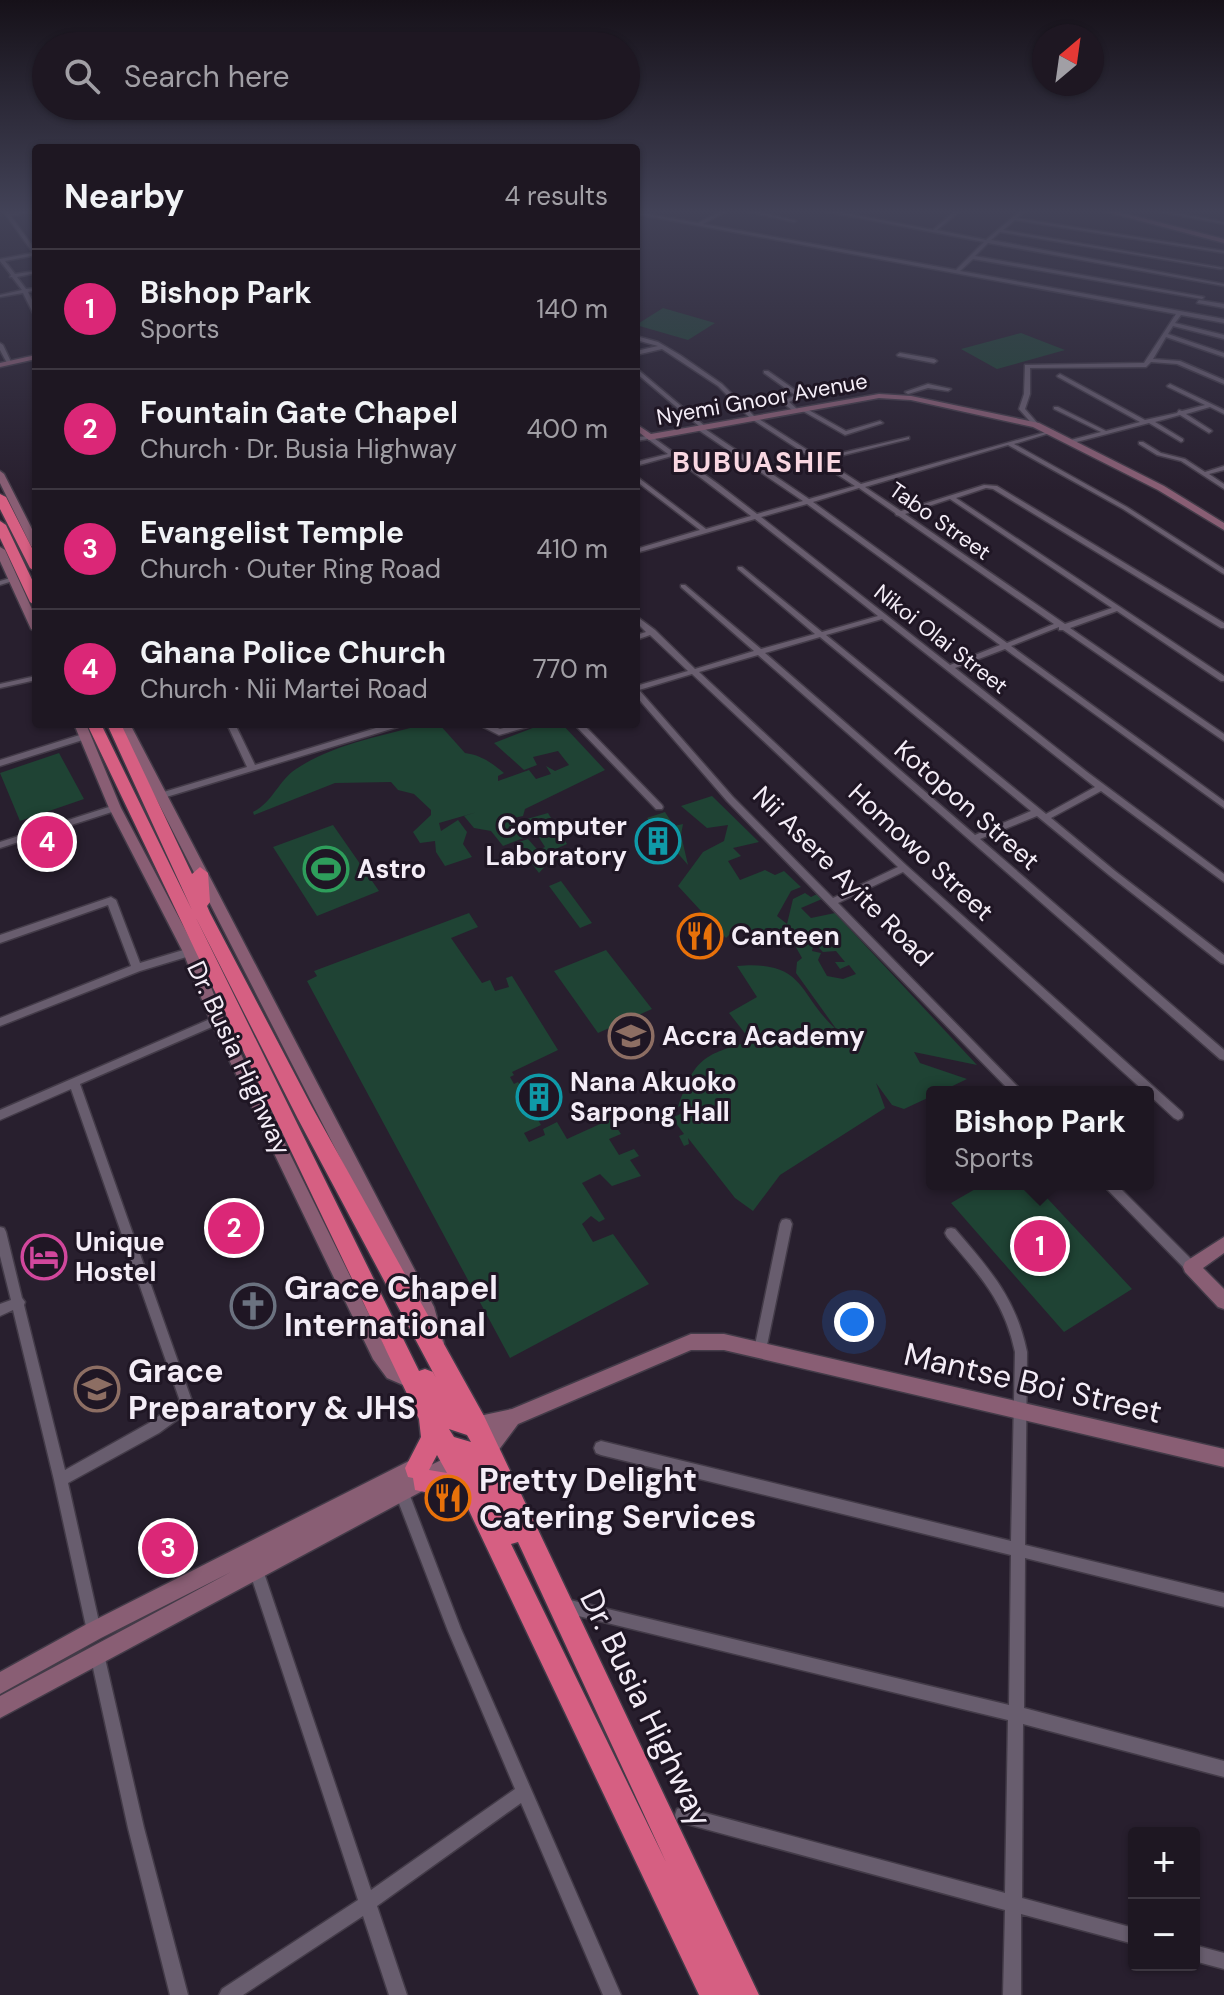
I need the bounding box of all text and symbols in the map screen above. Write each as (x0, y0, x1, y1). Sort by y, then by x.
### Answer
north arrow (1032, 24, 1104, 96)
search box (32, 32, 640, 120)
icon: search (60, 54, 104, 98)
text: Search here (124, 57, 290, 96)
text: Nearby (64, 174, 184, 219)
text: 4 results (504, 179, 608, 213)
text: Bishop Park (140, 273, 311, 312)
text: 1 (85, 292, 95, 326)
text: 140 m (536, 292, 608, 326)
text: Sports (140, 312, 220, 346)
street label: Nyemi Gnoor Avenue (654, 366, 870, 432)
text: Fountain Gate Chapel (140, 393, 458, 432)
text: 2 (82, 412, 98, 446)
text: 400 m (527, 412, 608, 446)
text: Church · Dr. Busia Highway (140, 432, 457, 466)
district label: BUBUASHIE (672, 444, 844, 481)
street label: Tabo Street (883, 475, 997, 567)
text: Evangelist Temple (140, 513, 404, 552)
text: 3 (82, 532, 98, 566)
text: 410 m (536, 532, 608, 566)
text: Church · Outer Ring Road (140, 552, 441, 586)
street label: Nikoi Olai Street (868, 578, 1014, 700)
text: Ghana Police Church (140, 633, 446, 672)
text: 4 (82, 652, 98, 686)
text: 770 m (533, 652, 608, 686)
text: Church · Nii Martei Road (140, 672, 428, 706)
street label: Kotopon Street (887, 733, 1047, 877)
street label: Homowo Street (841, 776, 1001, 928)
street label: Nii Asere Ayite Road (746, 779, 940, 973)
place label: Computer Laboratory (486, 809, 627, 873)
pin: 4 (21, 812, 73, 872)
building icon: Computer Laboratory (634, 817, 682, 865)
sports icon: Astro (302, 845, 350, 893)
place label: Astro (357, 852, 426, 886)
restaurant icon: Canteen (676, 912, 724, 960)
place label: Canteen (731, 919, 840, 953)
street label: Dr. Busia Highway (179, 955, 299, 1161)
school or university icon: Accra Academy (607, 1012, 655, 1060)
place label: Accra Academy (662, 1019, 865, 1053)
place label: Nana Akuoko Sarpong Hall (570, 1065, 737, 1129)
building icon: Nana Akuoko Sarpong Hall (515, 1073, 563, 1121)
popup (926, 1086, 1154, 1190)
text: Bishop Park (954, 1102, 1126, 1141)
text: Sports (954, 1141, 1034, 1175)
pin: 2 (208, 1198, 260, 1258)
pin: 1 (1014, 1216, 1066, 1276)
place label: Unique Hostel (75, 1225, 165, 1289)
hotel icon: Unique Hostel (20, 1233, 68, 1281)
place label: Grace Chapel International (284, 1267, 498, 1346)
church icon: Grace Chapel International (229, 1282, 277, 1330)
your location (834, 1302, 874, 1342)
street label: Mantse Boi Street (900, 1333, 1166, 1433)
place label: Grace Preparatory & JHS (128, 1350, 416, 1429)
school or university icon: Grace Preparatory & JHS (73, 1365, 121, 1413)
place label: Pretty Delight Catering Services (479, 1459, 756, 1538)
restaurant icon: Pretty Delight Catering Services (424, 1474, 472, 1522)
pin: 3 (142, 1518, 194, 1578)
street label: Dr. Busia Highway (570, 1582, 722, 1834)
map controls (1128, 1827, 1200, 1971)
button: + (1128, 1827, 1200, 1899)
button: − (1128, 1899, 1200, 1971)

